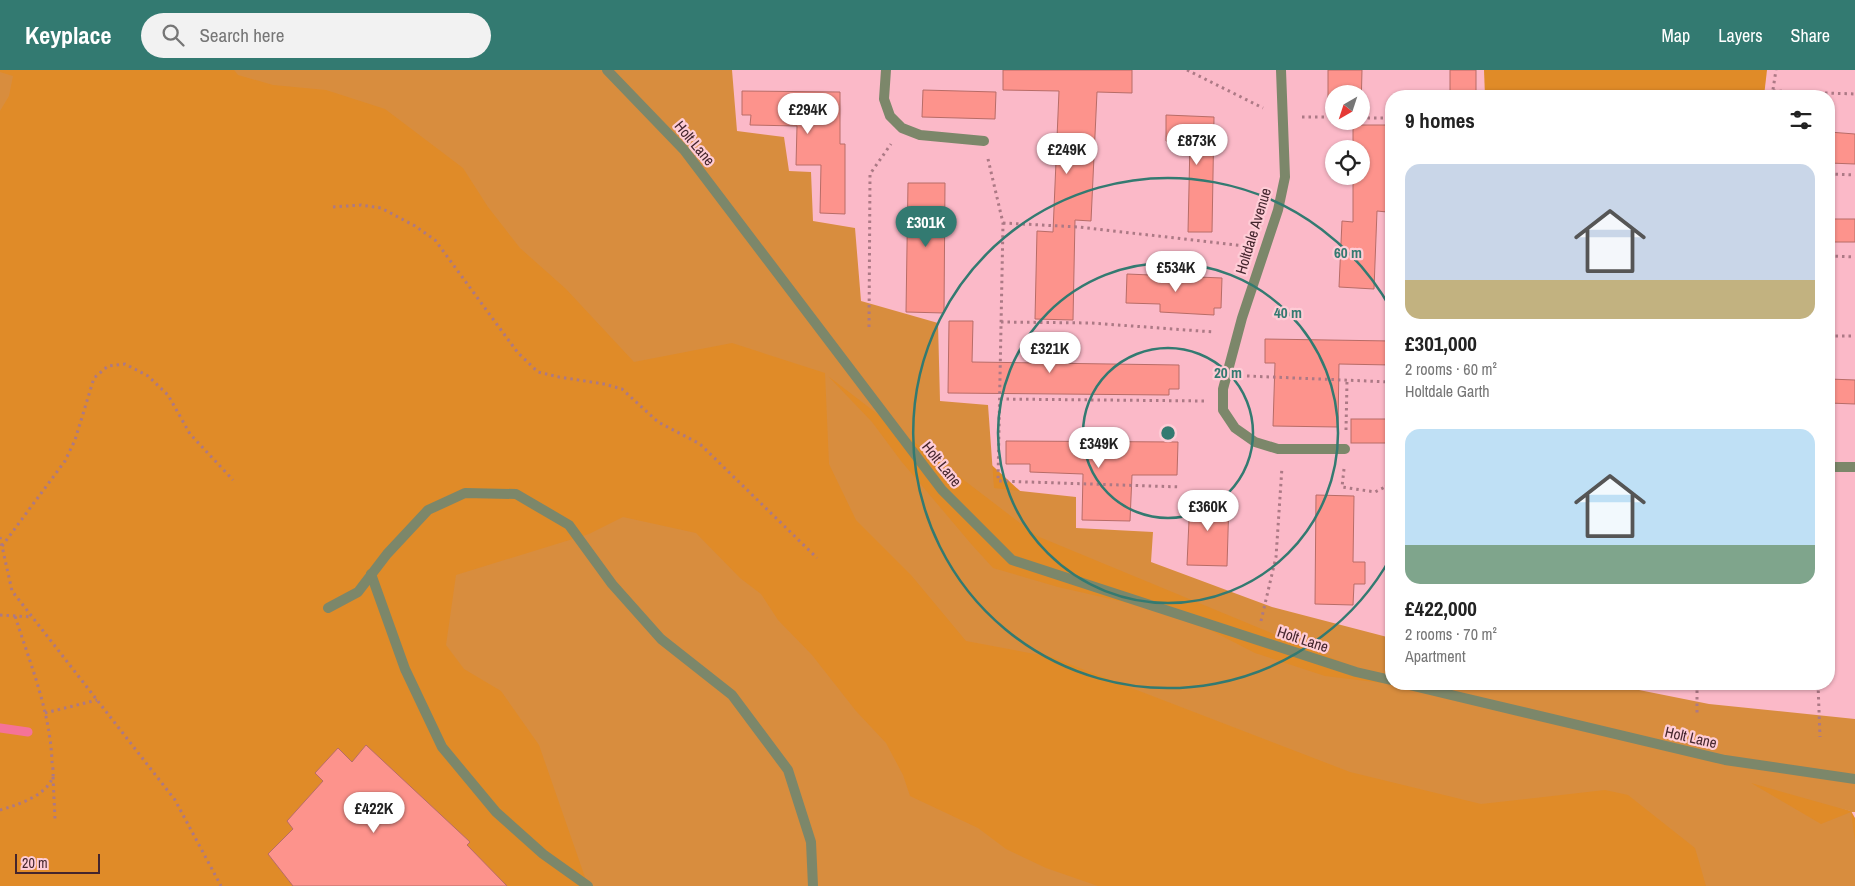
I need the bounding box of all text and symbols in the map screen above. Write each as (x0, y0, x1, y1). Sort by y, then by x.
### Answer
search box (141, 13, 491, 58)
text: Keyplace (25, 19, 111, 51)
icon: search (159, 21, 187, 49)
text: Search here (199, 22, 284, 48)
text: Map (1662, 23, 1690, 48)
text: Layers (1718, 23, 1763, 48)
text: Share (1791, 23, 1830, 48)
north arrow (1325, 85, 1370, 130)
map controls (1325, 85, 1370, 185)
pin: £294K (773, 92, 843, 135)
text: £294K (789, 98, 827, 120)
text: 9 homes (1405, 106, 1475, 135)
icon: filters (1787, 106, 1815, 134)
street label: Holt Lane (670, 116, 720, 170)
pin: £873K (1162, 124, 1232, 166)
text: £873K (1178, 129, 1216, 151)
pin: £249K (1032, 132, 1102, 175)
text: £249K (1048, 138, 1086, 160)
button: locate (1325, 140, 1370, 185)
street label: Holtdale Avenue (1230, 185, 1276, 277)
icon: home (1565, 196, 1655, 286)
pin: £301K (891, 206, 961, 248)
text: £301K (907, 211, 945, 233)
text: 60 m (1334, 242, 1362, 263)
pin: £534K (1141, 250, 1211, 293)
text: £534K (1157, 256, 1195, 278)
text: 40 m (1274, 302, 1302, 323)
text: £301,000 (1405, 329, 1477, 358)
pin: £321K (1015, 332, 1085, 374)
text: £321K (1031, 337, 1069, 359)
text: 2 rooms · 60 m² (1405, 358, 1497, 380)
text: 20 m (1214, 362, 1242, 383)
text: Holtdale Garth (1405, 380, 1490, 402)
centre of rings (1159, 424, 1177, 442)
pin: £349K (1064, 426, 1134, 469)
text: £349K (1080, 432, 1118, 454)
street label: Holt Lane (917, 437, 967, 491)
icon: home (1565, 461, 1655, 551)
pin: £360K (1173, 490, 1243, 532)
text: £360K (1189, 495, 1227, 517)
text: £422,000 (1405, 594, 1477, 623)
street label: Holt Lane (1275, 621, 1331, 657)
text: 2 rooms · 70 m² (1405, 623, 1497, 645)
text: Apartment (1405, 645, 1466, 667)
street label: Holt Lane (1663, 721, 1719, 753)
pin: £422K (339, 792, 409, 834)
text: £422K (355, 797, 393, 819)
scale bar (15, 851, 100, 874)
text: 20 m (22, 854, 48, 872)

